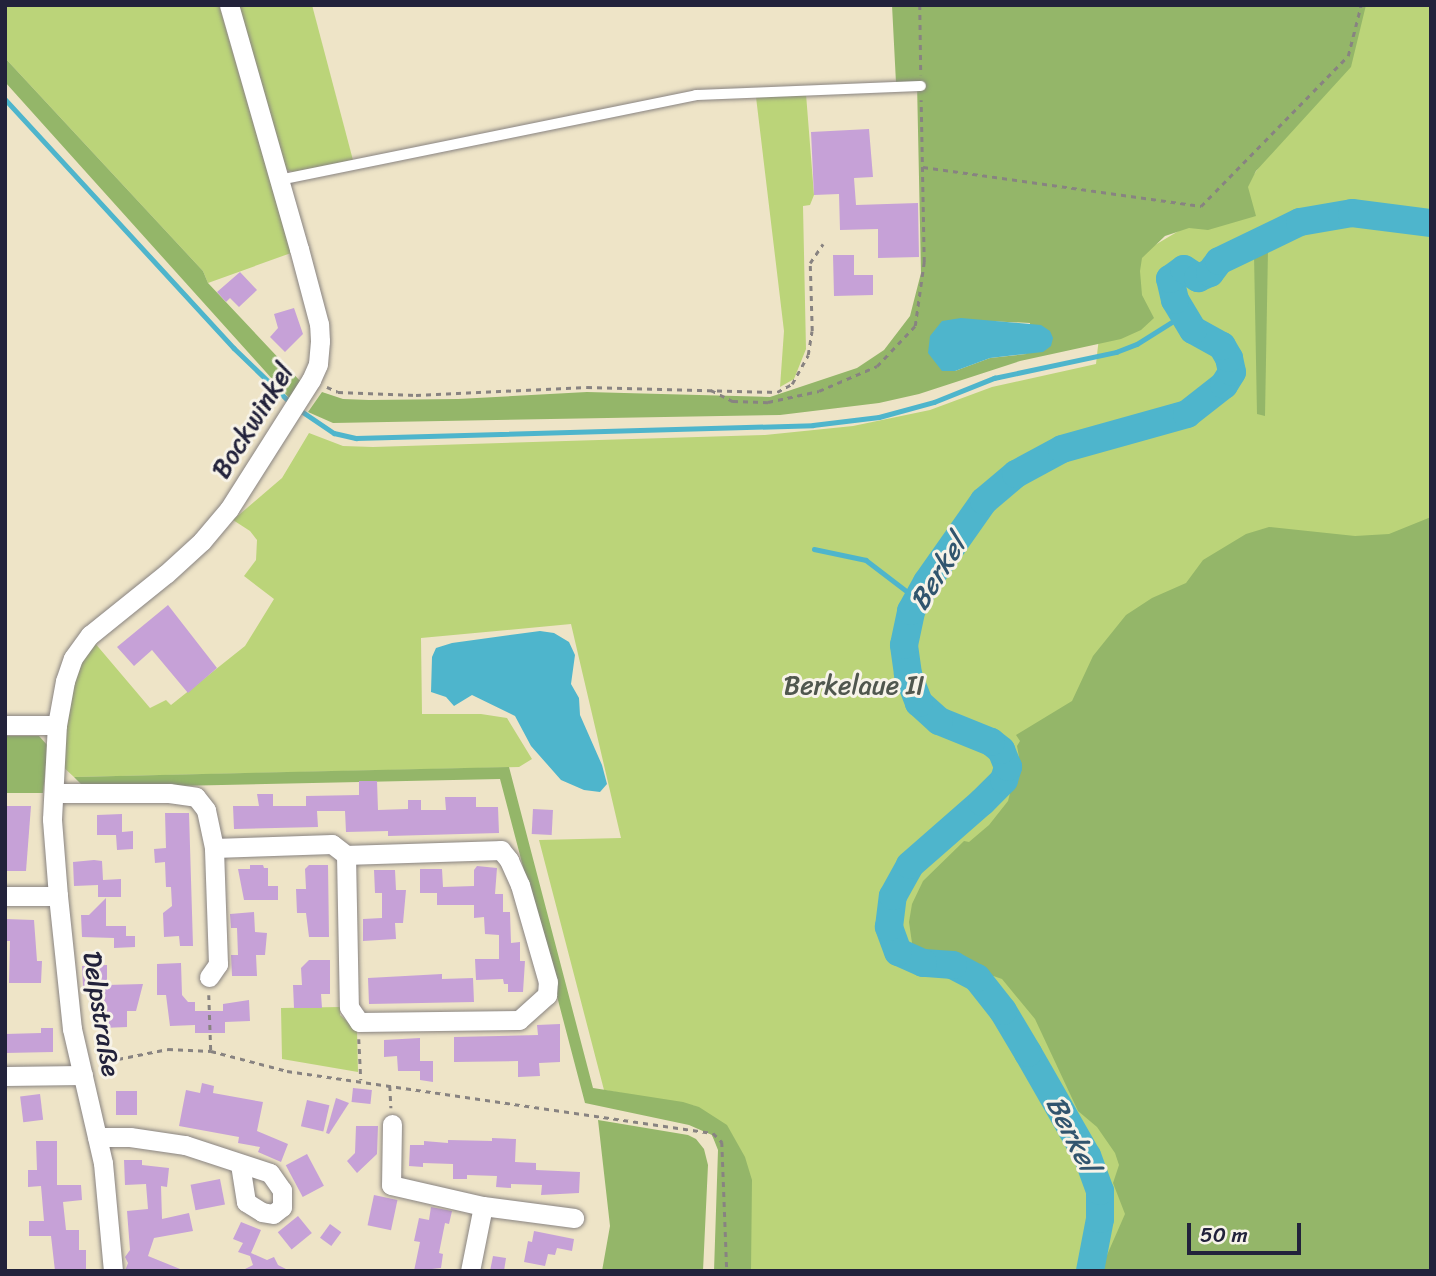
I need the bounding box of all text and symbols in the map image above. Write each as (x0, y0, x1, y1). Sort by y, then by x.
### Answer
street label: Bockwinkel (206, 358, 300, 484)
water label: Berkel (902, 530, 974, 616)
park label: Berkelaue II (784, 670, 924, 702)
street label: Delpstraße (76, 949, 126, 1079)
water label: Berkel (1039, 1090, 1105, 1178)
scale bar (1191, 1210, 1305, 1254)
text: 50 m (1200, 1216, 1248, 1254)

